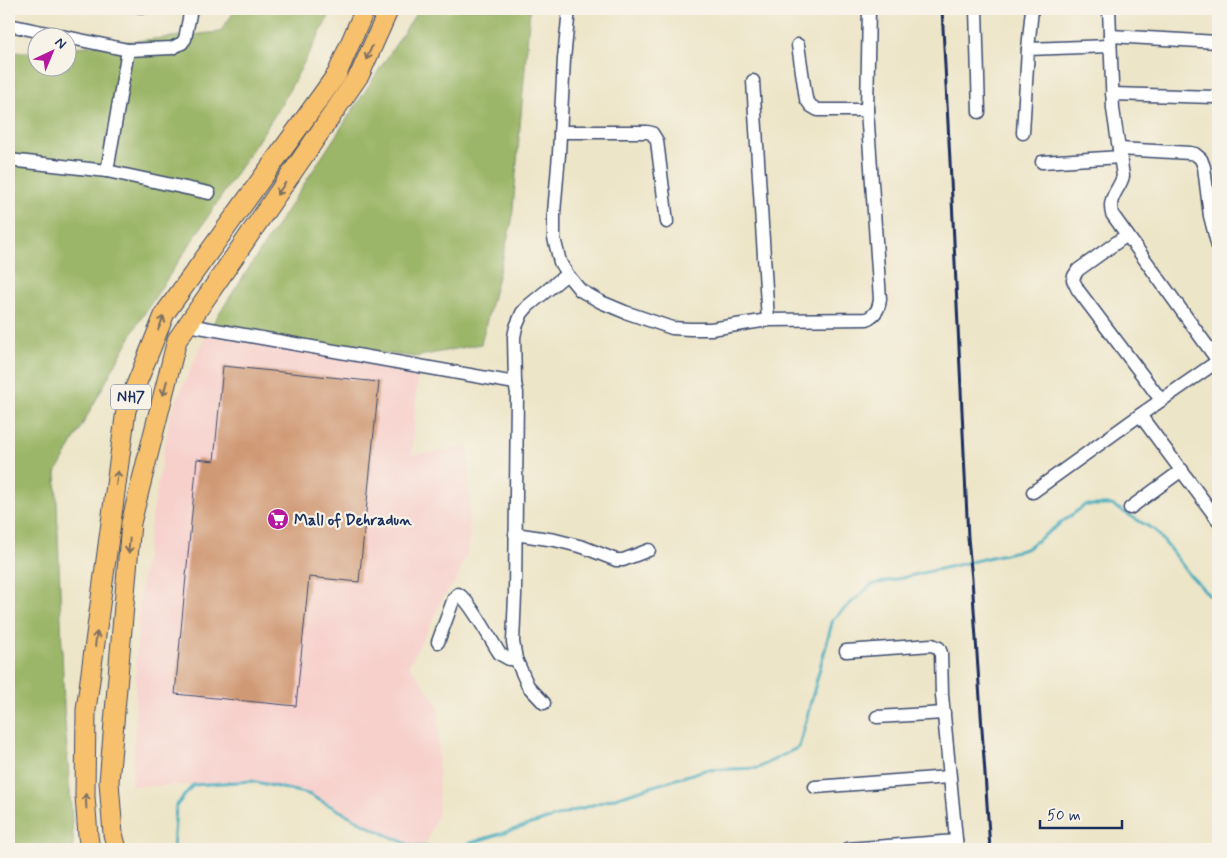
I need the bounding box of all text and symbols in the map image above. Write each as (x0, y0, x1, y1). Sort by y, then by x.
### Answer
north arrow (28, 28, 78, 78)
text: N (51, 34, 70, 53)
one-way arrow (364, 45, 374, 60)
one-way arrow (276, 182, 286, 196)
one-way arrow (157, 316, 167, 331)
one-way arrow (160, 380, 169, 396)
road number: NH7 (111, 384, 151, 410)
one-way arrow (112, 470, 122, 486)
supermarket icon: Mall of Dehradun (266, 507, 290, 531)
place label: Mall of Dehradun (294, 510, 412, 531)
one-way arrow (124, 538, 134, 554)
one-way arrow (91, 631, 101, 647)
one-way arrow (81, 793, 90, 809)
scale bar (1040, 798, 1122, 830)
text: 50 m (1047, 806, 1081, 826)

